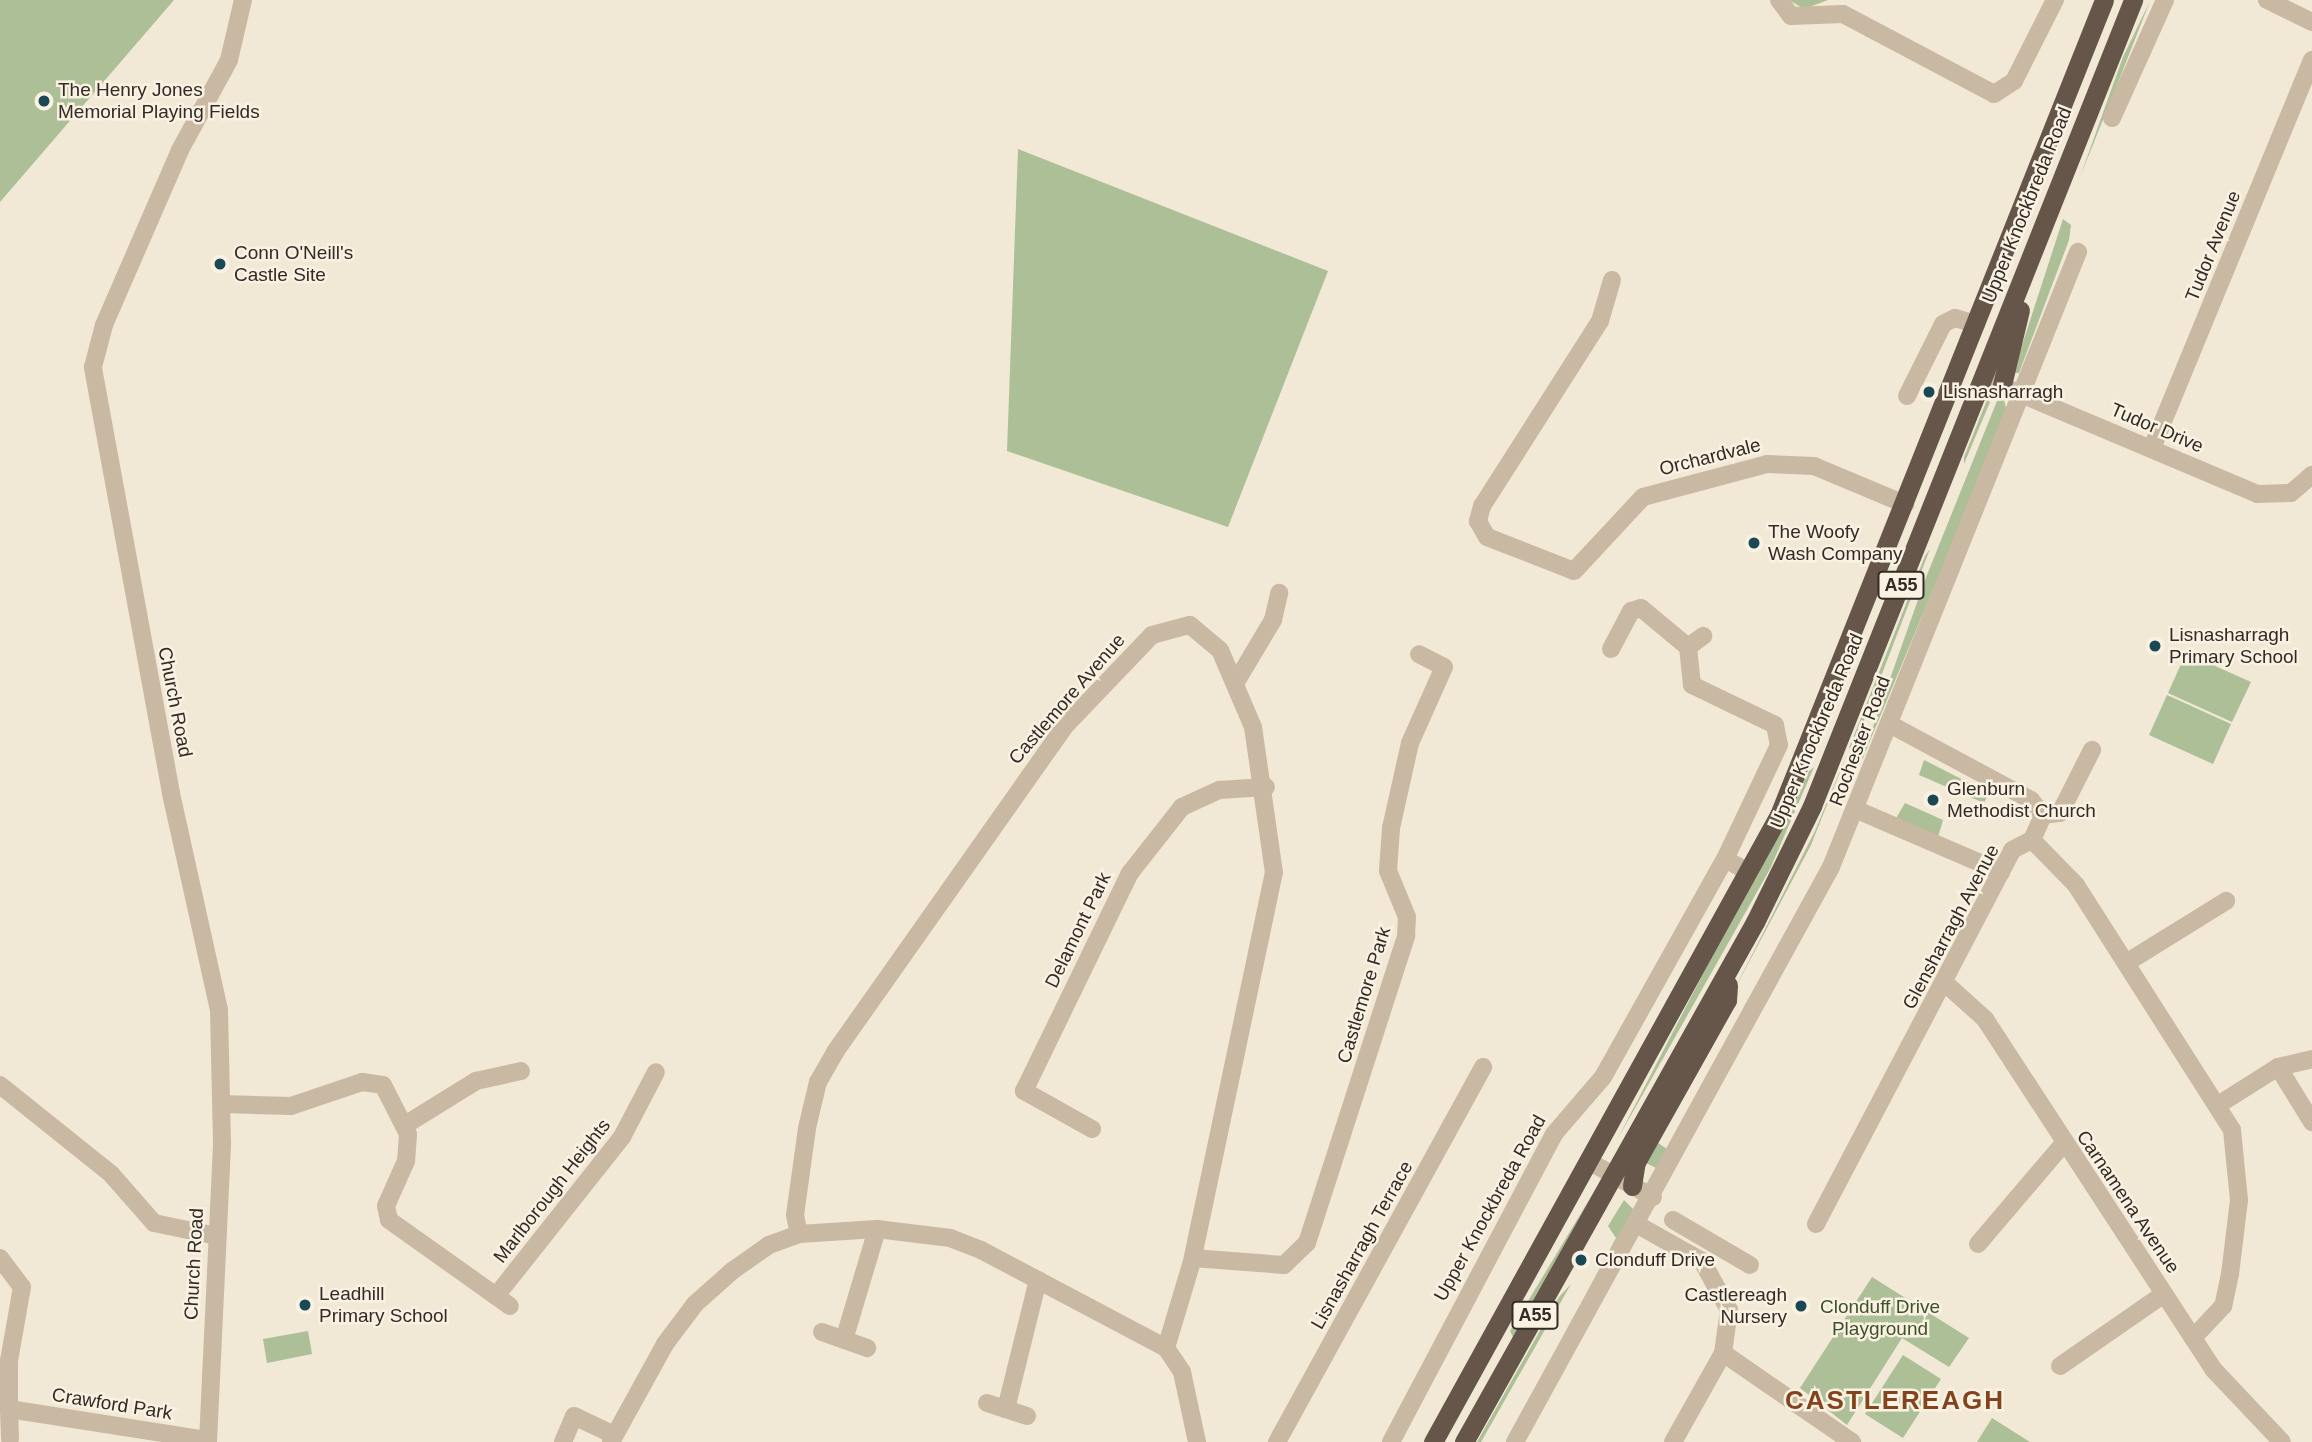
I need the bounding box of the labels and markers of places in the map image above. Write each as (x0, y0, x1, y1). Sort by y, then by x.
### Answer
place label: The Henry Jones Memorial Playing Fields (58, 79, 260, 123)
marker: The Henry Jones Memorial Playing Fields (36, 93, 52, 109)
place label: Conn O'Neill's Castle Site (234, 242, 353, 286)
marker: Conn O'Neill's Castle Site (212, 256, 228, 272)
place label: Lisnasharragh (1943, 381, 2063, 403)
marker: Lisnasharragh (1921, 384, 1937, 400)
place label: The Woofy Wash Company (1768, 521, 1902, 565)
marker: The Woofy Wash Company (1746, 535, 1762, 551)
place label: Lisnasharragh Primary School (2169, 624, 2298, 668)
marker: Lisnasharragh Primary School (2147, 638, 2163, 654)
place label: Glenburn Methodist Church (1947, 778, 2096, 822)
marker: Glenburn Methodist Church (1925, 792, 1941, 808)
place label: Clonduff Drive (1595, 1249, 1715, 1271)
marker: Clonduff Drive (1573, 1252, 1589, 1268)
place label: Leadhill Primary School (319, 1283, 448, 1327)
place label: Castlereagh Nursery (1685, 1284, 1787, 1328)
marker: Leadhill Primary School (297, 1297, 313, 1313)
marker: Castlereagh Nursery (1793, 1298, 1809, 1314)

